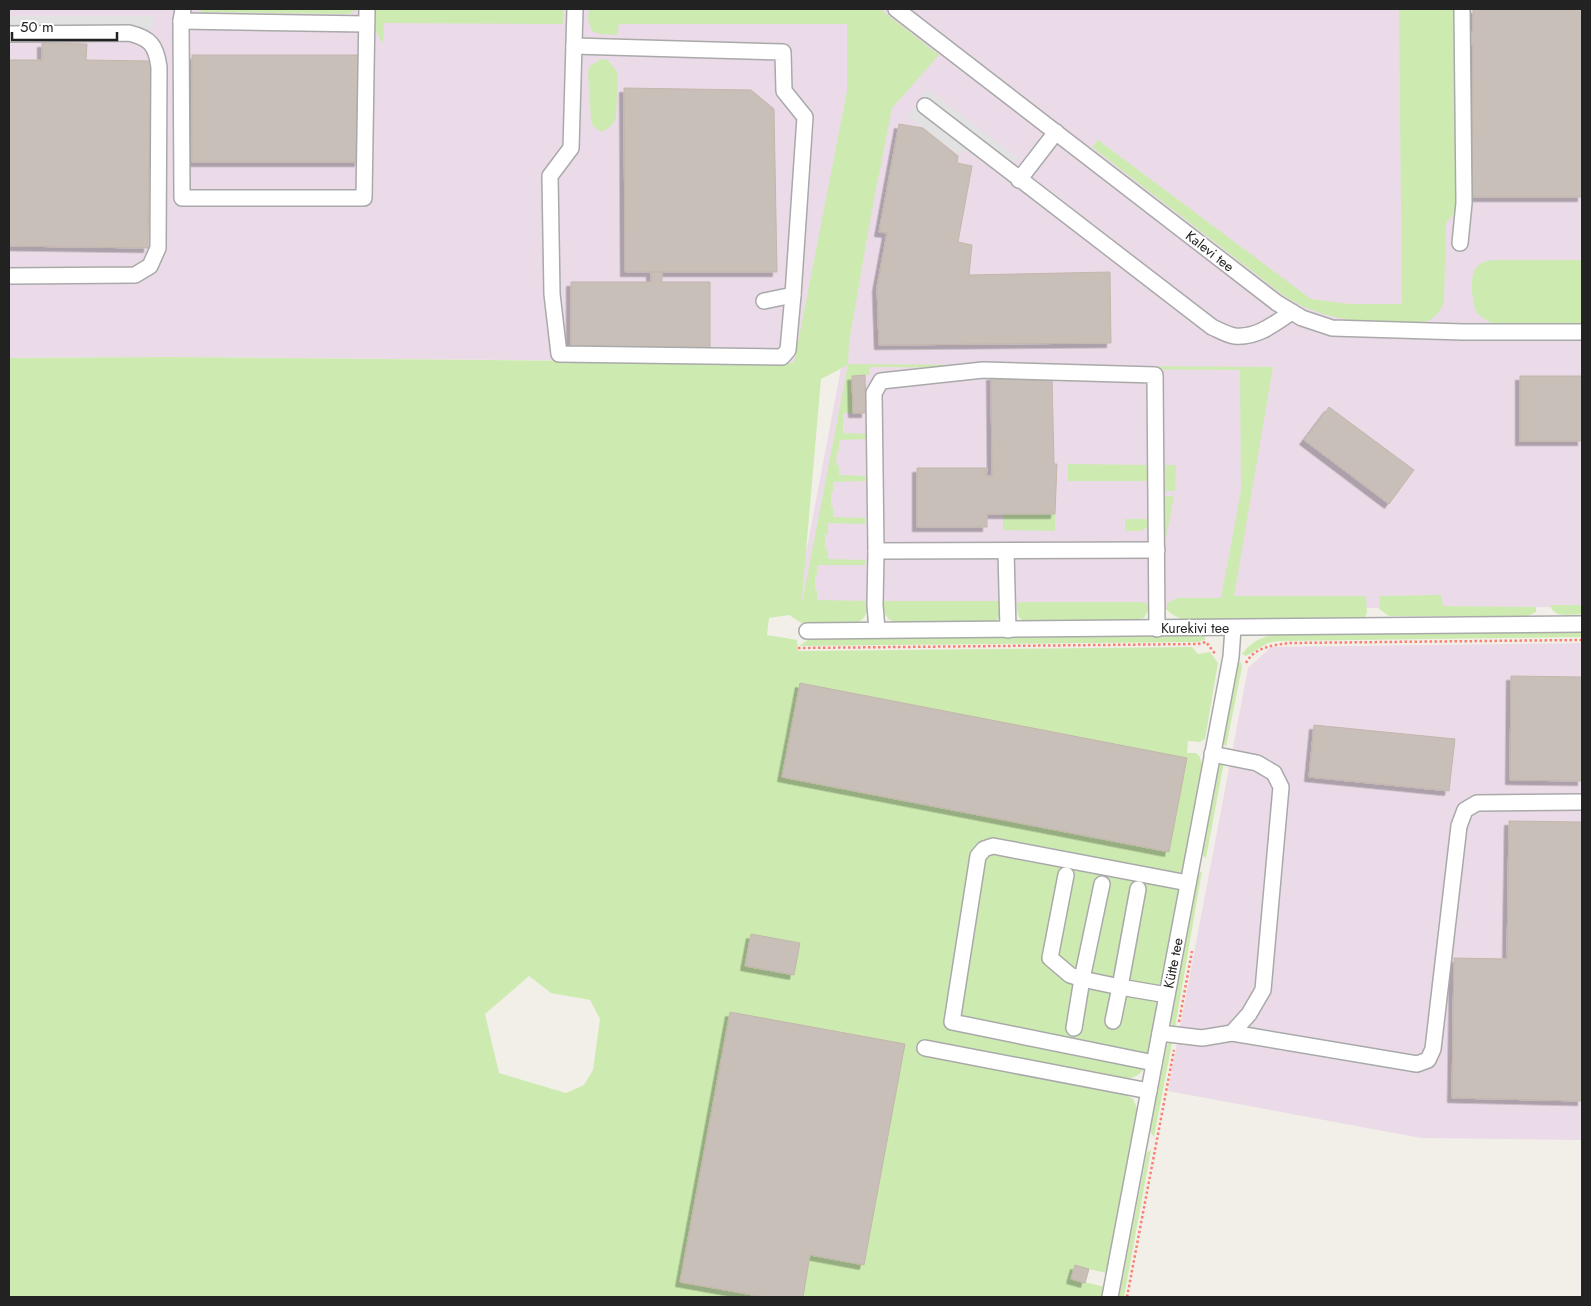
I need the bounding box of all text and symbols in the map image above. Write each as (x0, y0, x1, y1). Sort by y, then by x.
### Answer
scale bar (12, 10, 118, 42)
text: 50 m (20, 16, 54, 38)
street label: Kalevi tee (1182, 226, 1238, 276)
street label: Kurekivi tee (1161, 618, 1229, 638)
street label: Kütte tee (1158, 936, 1188, 990)

